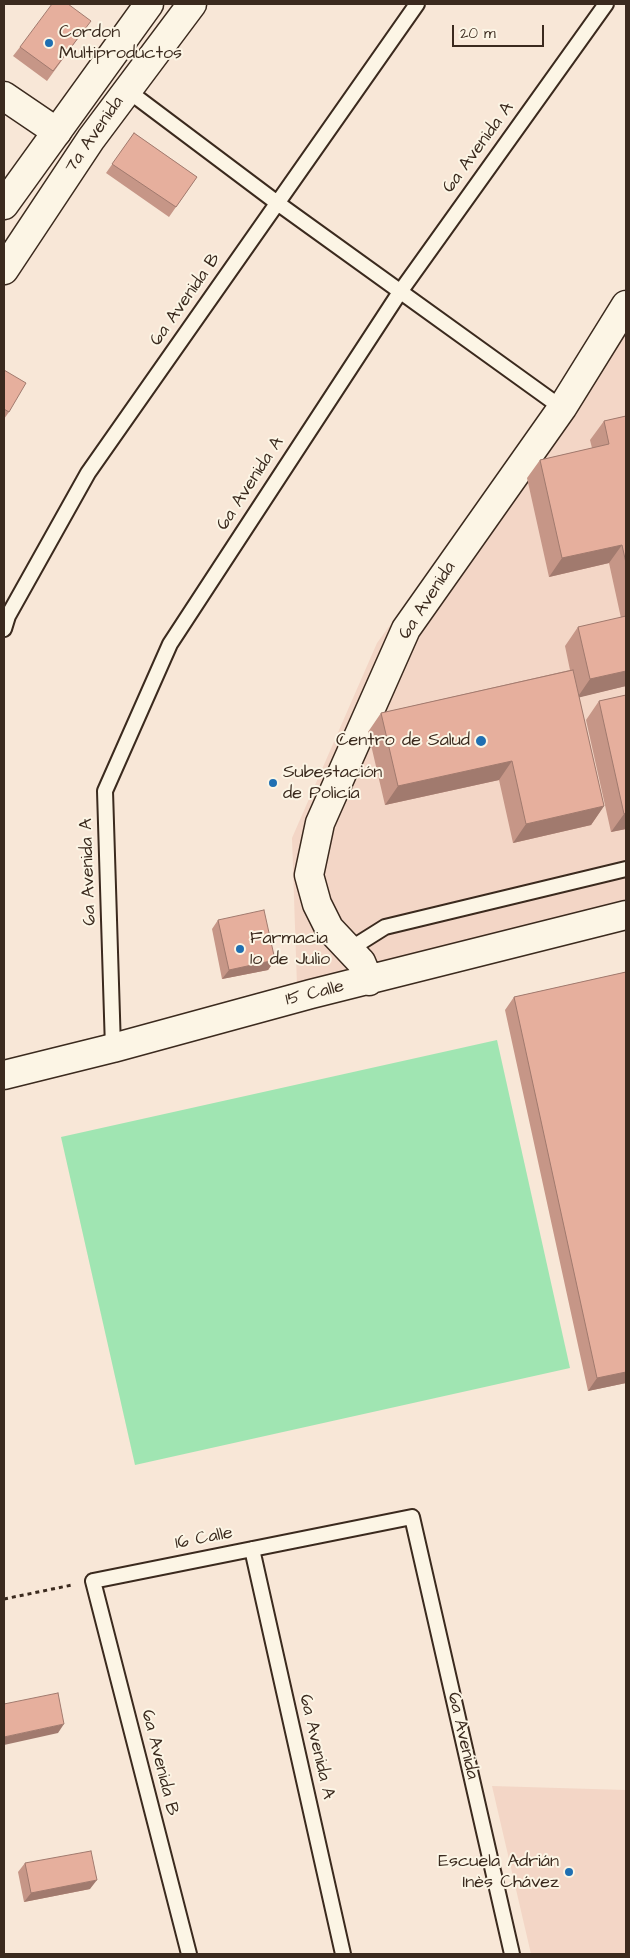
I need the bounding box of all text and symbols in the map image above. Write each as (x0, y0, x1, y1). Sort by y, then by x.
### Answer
scale bar (455, 15, 548, 47)
place label: Cordon Multiproductos (59, 22, 182, 64)
text: 20 m (460, 23, 496, 44)
marker: Cordon Multiproductos (43, 37, 55, 49)
street label: 7a Avenida (61, 93, 129, 177)
street label: 6a Avenida A (439, 98, 519, 198)
street label: 6a Avenida B (146, 249, 226, 351)
street label: 6a Avenida A (213, 433, 289, 535)
street label: 6a Avenida (395, 558, 461, 644)
place label: Centro de Salud (336, 730, 470, 752)
marker: Centro de Salud (474, 734, 488, 748)
place label: Subestación de Policía (283, 762, 382, 804)
marker: Subestación de Policía (267, 777, 279, 789)
street label: 6a Avenida A (76, 818, 102, 926)
place label: Farmacia 1o de Julio (250, 928, 330, 971)
marker: Farmacia 1o de Julio (234, 943, 246, 955)
street label: 15 Calle (283, 976, 347, 1012)
street label: 16 Calle (173, 1523, 235, 1555)
street label: 6a Avenida (442, 1691, 482, 1781)
street label: 6a Avenida A (293, 1692, 339, 1802)
street label: 6a Avenida B (135, 1708, 183, 1818)
place label: Escuela Adrián Inès Chávez (438, 1851, 559, 1894)
marker: Escuela Adrián Inès Chávez (563, 1866, 575, 1878)

